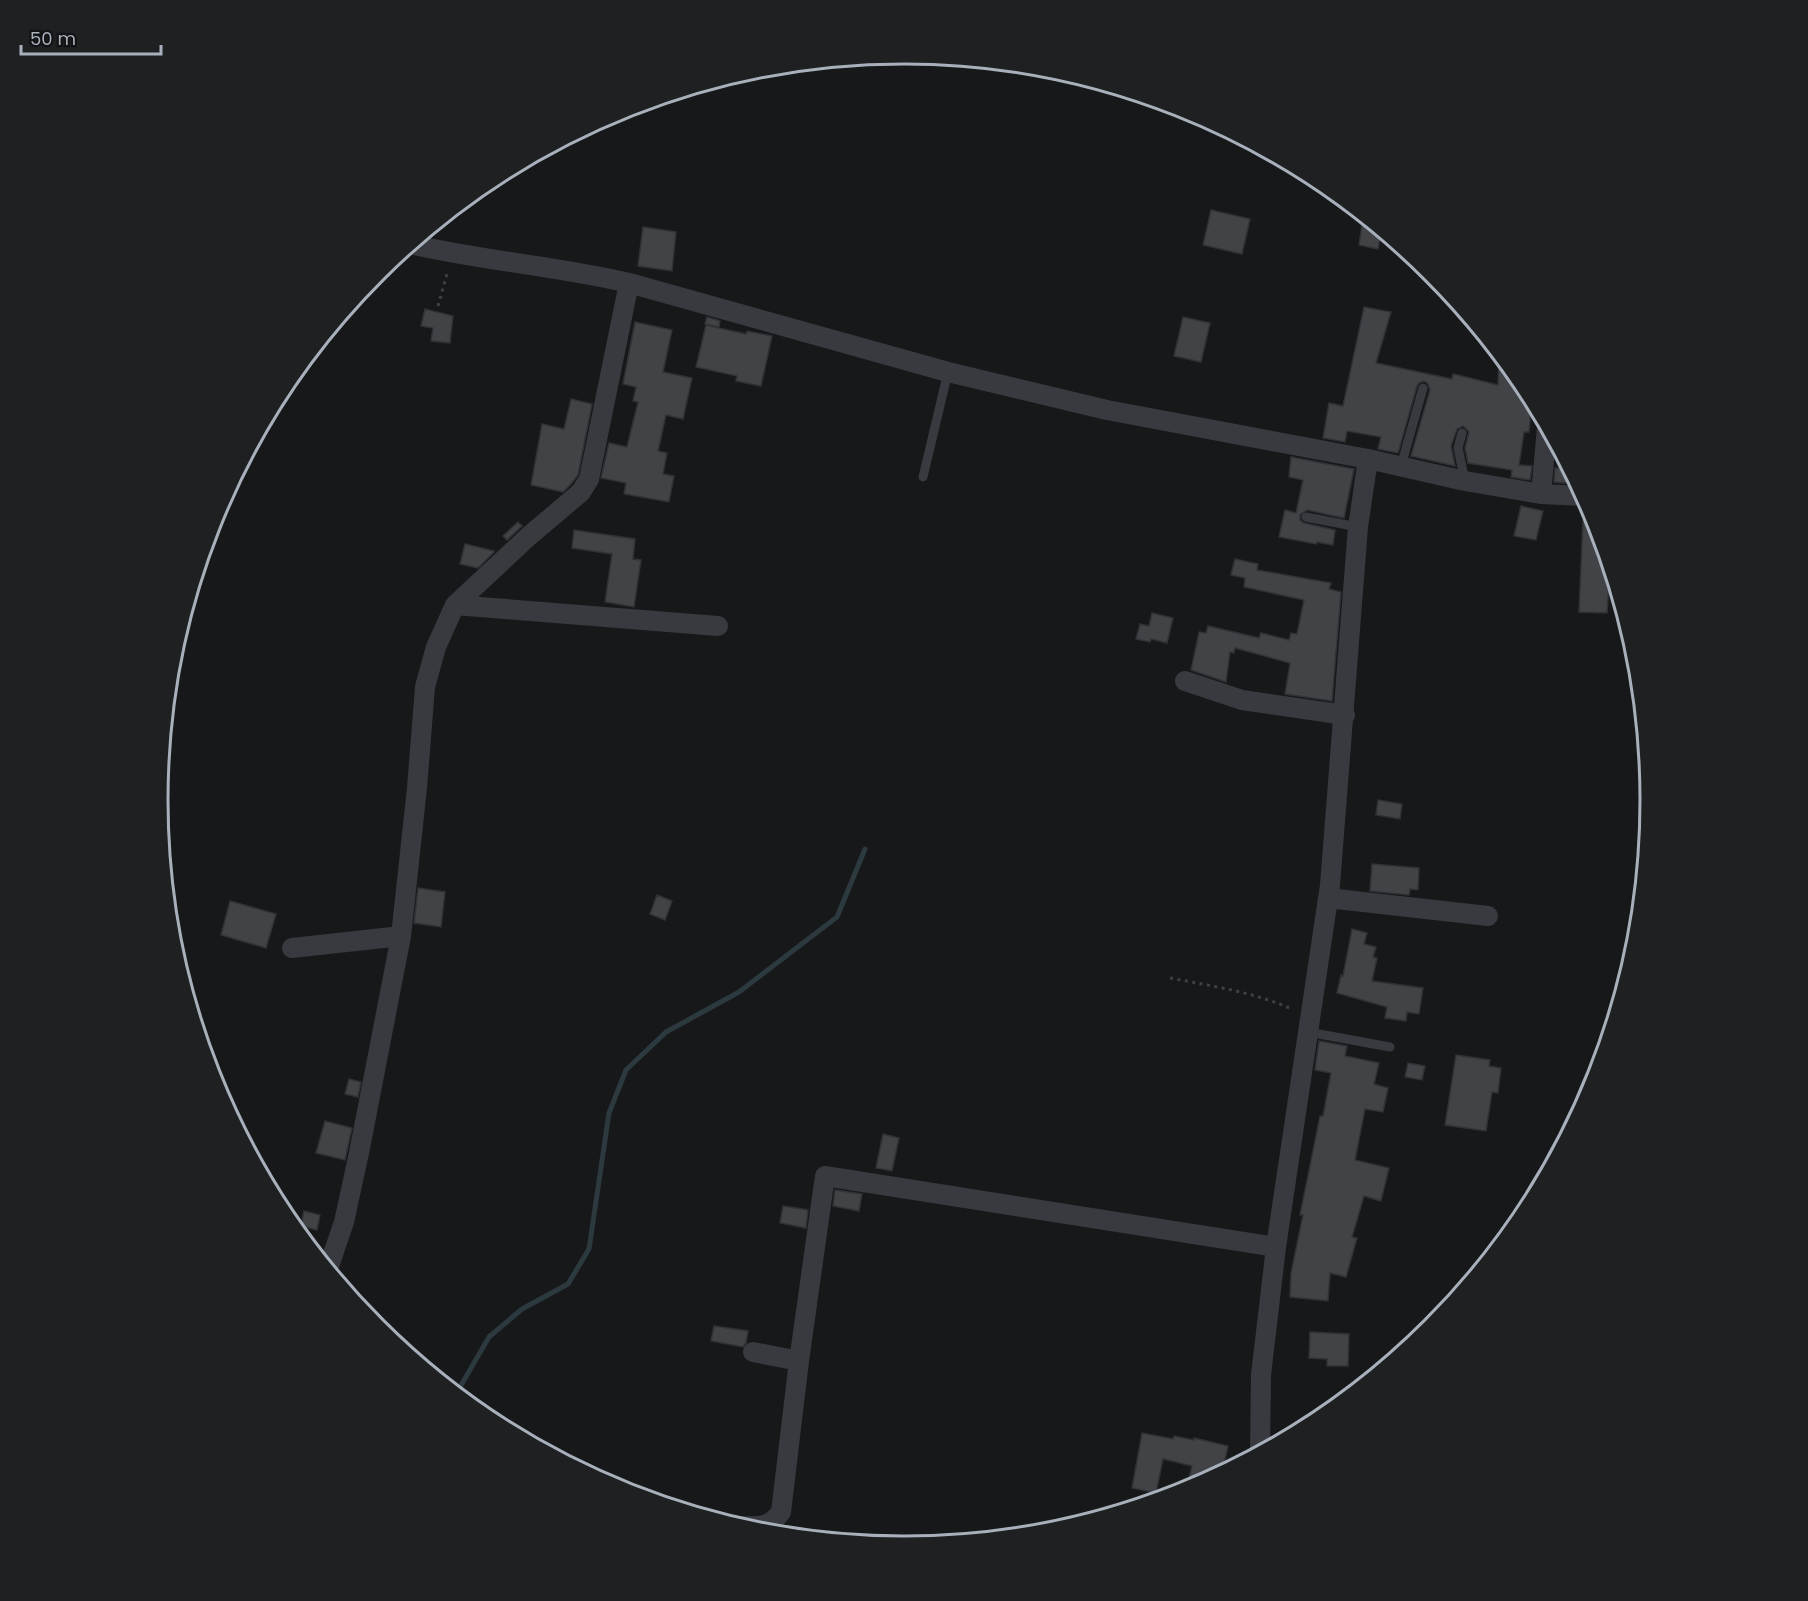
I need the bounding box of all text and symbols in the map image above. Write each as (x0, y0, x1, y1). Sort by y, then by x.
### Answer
scale bar (21, 18, 160, 56)
text: 50 m (30, 26, 76, 51)

